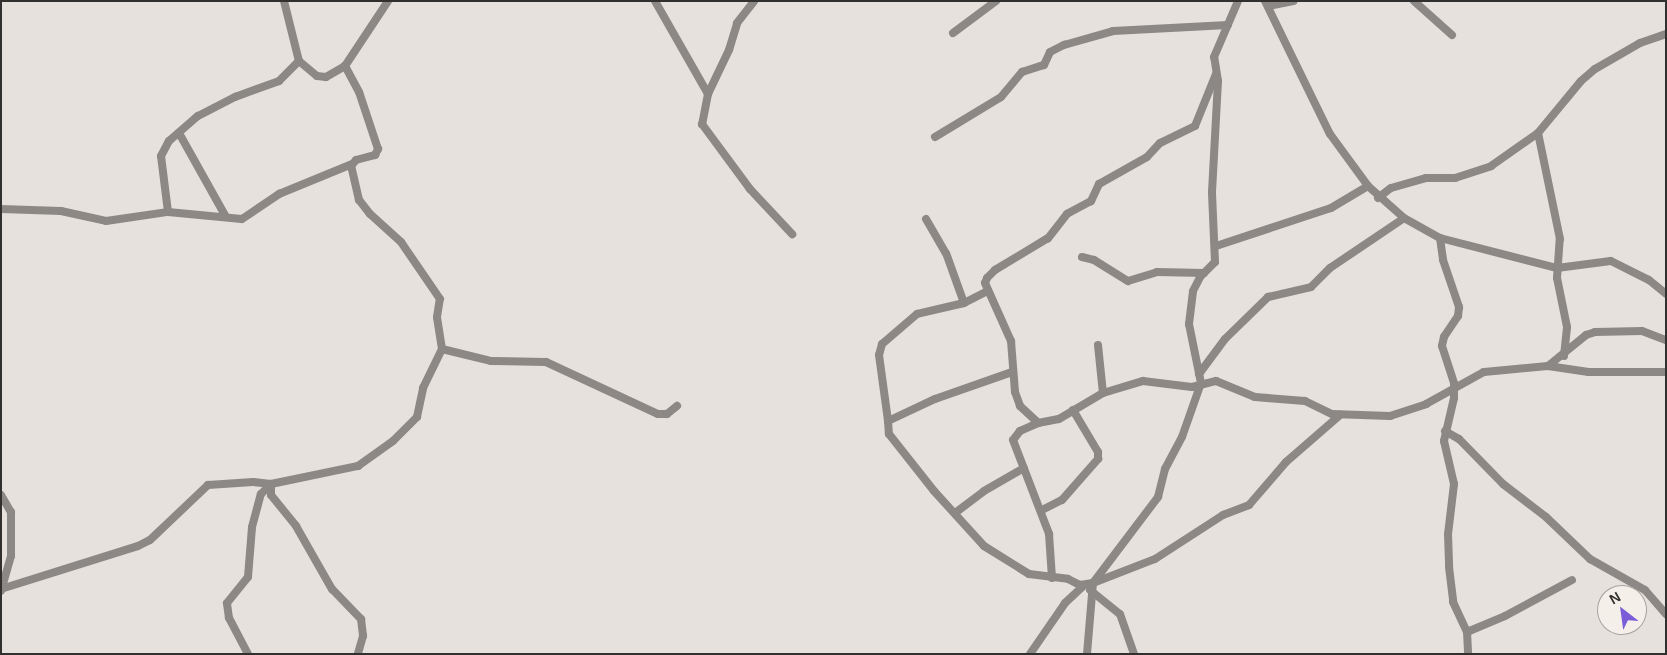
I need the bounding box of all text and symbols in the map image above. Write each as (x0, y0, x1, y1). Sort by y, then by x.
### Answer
north arrow (1597, 585, 1647, 635)
text: N (1607, 588, 1623, 607)

